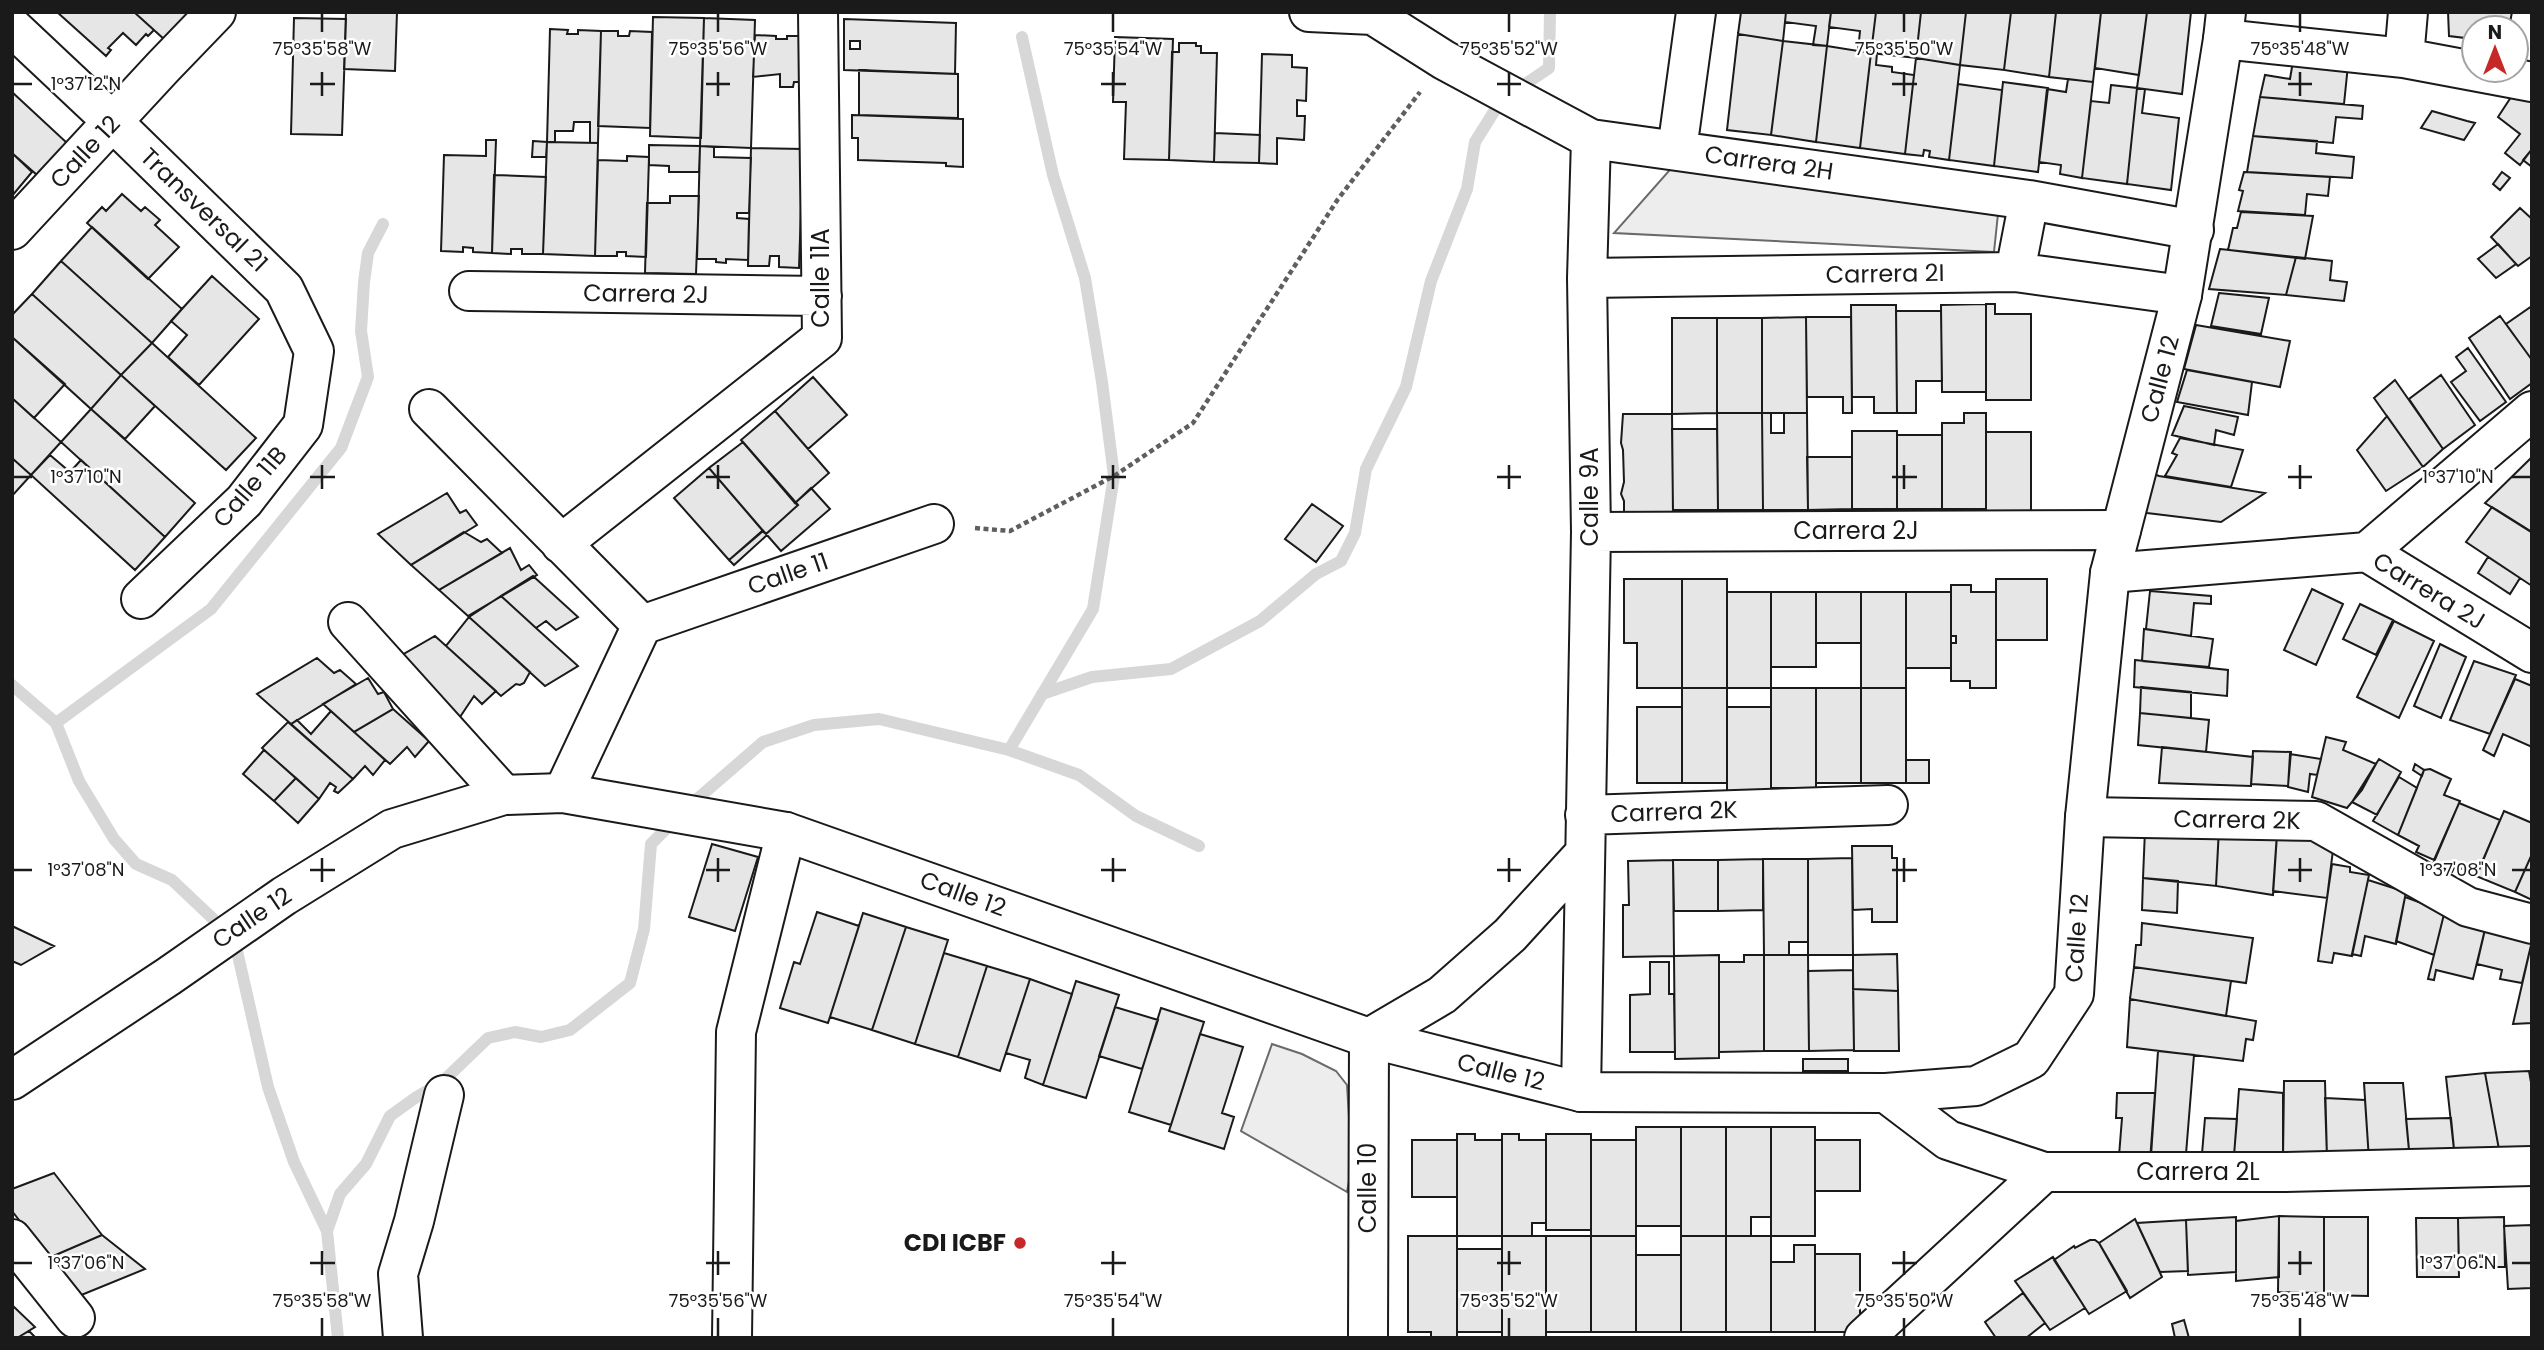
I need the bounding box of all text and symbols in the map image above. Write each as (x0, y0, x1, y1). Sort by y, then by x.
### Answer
north arrow (2460, 14, 2530, 84)
text: N (2488, 19, 2502, 46)
text: 75°35'58"W (273, 36, 372, 61)
text: 75°35'56"W (669, 36, 768, 61)
text: 75°35'54"W (1064, 36, 1163, 61)
text: 75°35'52"W (1460, 36, 1558, 61)
text: 75°35'50"W (1855, 36, 1954, 61)
text: 75°35'48"W (2251, 36, 2350, 61)
text: 1°37'12"N (51, 71, 121, 96)
street label: Calle 12 (42, 108, 127, 196)
street label: Carrera 2H (1703, 137, 1836, 188)
street label: Transversal 21 (133, 140, 275, 279)
street label: Calle 11A (804, 228, 837, 328)
street label: Carrera 2I (1825, 256, 1945, 291)
street label: Carrera 2J (583, 276, 709, 311)
street label: Calle 12 (2132, 331, 2187, 426)
street label: Calle 11B (205, 439, 294, 534)
street label: Calle 9A (1573, 447, 1606, 547)
text: 1°37'10"N (50, 464, 122, 489)
text: 1°37'10"N (2422, 464, 2494, 489)
street label: Carrera 2J (1793, 514, 1919, 547)
street label: Calle 11 (743, 544, 833, 603)
street label: Carrera 2J (2367, 544, 2492, 637)
street label: Carrera 2K (1610, 793, 1738, 830)
street label: Carrera 2K (2173, 802, 2301, 837)
text: 1°37'08"N (47, 857, 125, 882)
text: 1°37'08"N (2419, 857, 2497, 882)
street label: Calle 12 (916, 863, 1011, 924)
street label: Calle 12 (205, 879, 298, 956)
street label: Calle 12 (2057, 892, 2096, 984)
street label: Calle 12 (1454, 1045, 1548, 1098)
street label: Calle 10 (1351, 1143, 1384, 1233)
street label: Carrera 2L (2136, 1155, 2260, 1188)
place label: CDI ICBF (904, 1226, 1006, 1259)
marker: CDI ICBF (1012, 1235, 1028, 1251)
text: 1°37'06"N (47, 1250, 125, 1275)
text: 1°37'06"N (2419, 1250, 2497, 1275)
text: 75°35'58"W (273, 1288, 372, 1313)
text: 75°35'56"W (669, 1288, 768, 1313)
text: 75°35'54"W (1064, 1288, 1163, 1313)
text: 75°35'52"W (1460, 1288, 1558, 1313)
text: 75°35'50"W (1855, 1288, 1954, 1313)
text: 75°35'48"W (2251, 1288, 2350, 1313)

